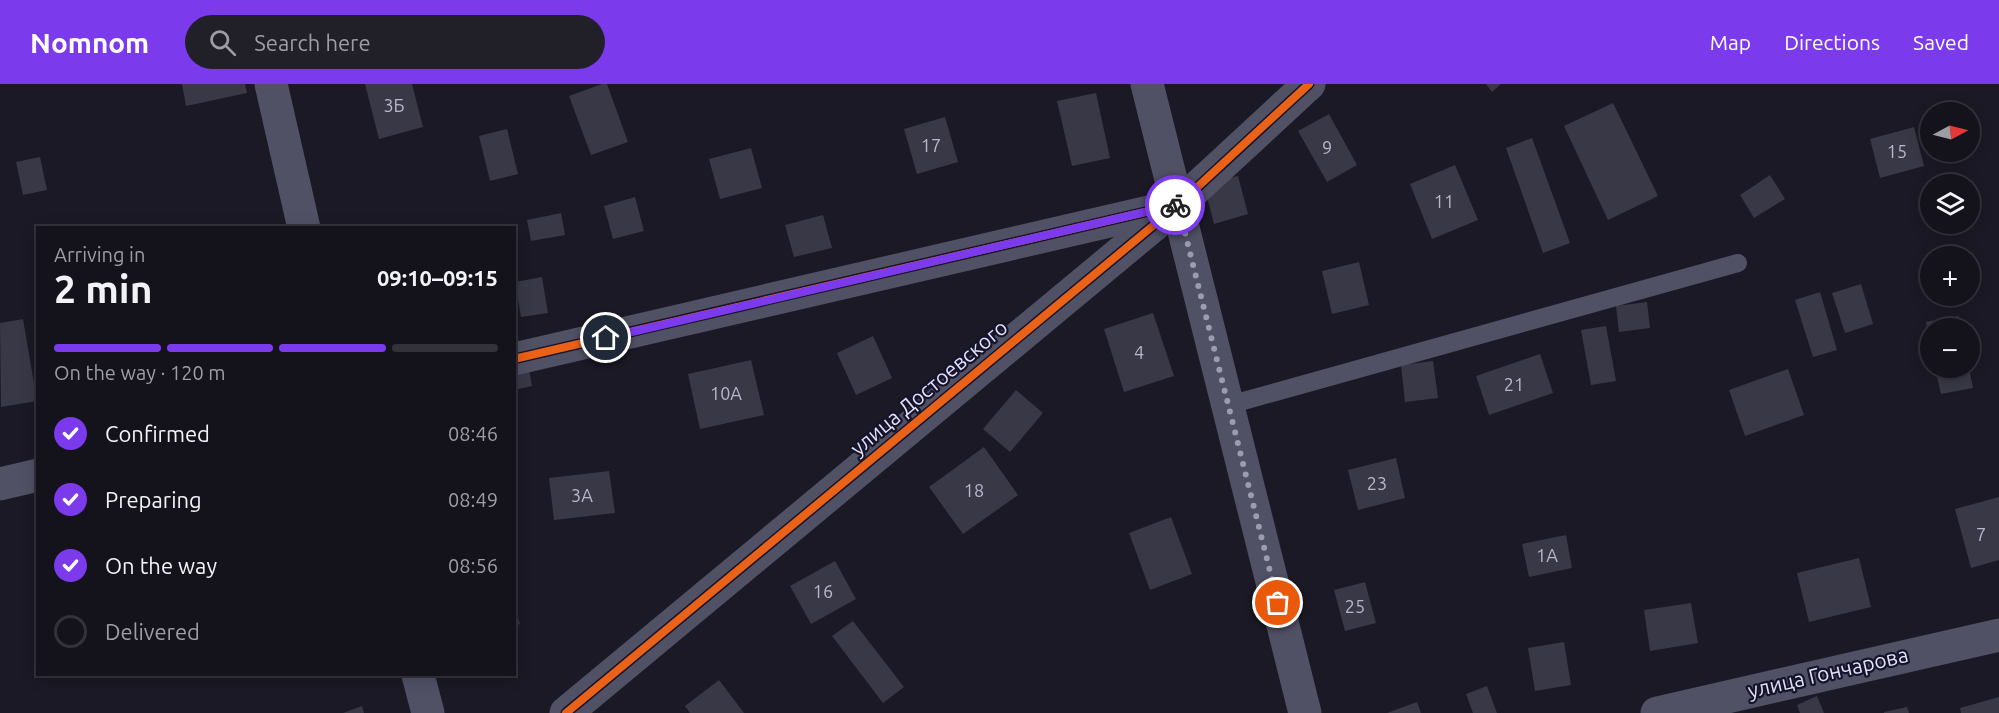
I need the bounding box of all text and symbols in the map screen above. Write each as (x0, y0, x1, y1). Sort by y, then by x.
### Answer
search box (185, 15, 605, 69)
icon: search (206, 26, 239, 59)
text: Nomnom (30, 27, 149, 58)
text: Search here (254, 30, 371, 55)
text: Map (1710, 30, 1751, 54)
text: Directions (1784, 30, 1880, 54)
text: Saved (1913, 30, 1969, 54)
house number: 3Б (383, 95, 405, 115)
north arrow (1920, 102, 1980, 162)
map controls (1920, 102, 1980, 378)
house number: 17 (921, 135, 941, 155)
house number: 9 (1322, 137, 1332, 157)
house number: 15 (1887, 141, 1907, 161)
button: layers (1920, 174, 1980, 234)
courier (1145, 175, 1205, 235)
icon: bike (1159, 189, 1192, 222)
house number: 11 (1434, 191, 1454, 211)
text: Arriving in (54, 243, 145, 266)
button: + (1920, 246, 1980, 306)
text: 09:10–09:15 (377, 265, 498, 290)
text: 2 min (54, 267, 153, 310)
pin (580, 312, 631, 363)
street label: улица Достоевского (845, 315, 1012, 460)
button: − (1920, 318, 1980, 378)
icon: home (589, 321, 622, 354)
house number: 4 (1134, 342, 1144, 362)
text: On the way · 120 m (54, 361, 226, 384)
house number: 21 (1504, 374, 1524, 394)
house number: 10А (710, 383, 742, 403)
icon: check (54, 417, 87, 450)
text: Confirmed (105, 421, 210, 446)
text: 08:46 (448, 422, 498, 445)
house number: 23 (1367, 473, 1387, 493)
house number: 18 (964, 480, 984, 500)
icon: check (54, 483, 87, 516)
house number: 3А (571, 485, 593, 505)
text: Preparing (105, 487, 202, 512)
text: 08:49 (448, 488, 498, 511)
house number: 7 (1976, 524, 1986, 544)
house number: 1А (1536, 545, 1558, 565)
icon: check (54, 549, 87, 582)
text: On the way (105, 553, 217, 578)
text: 08:56 (448, 554, 498, 577)
pin (1252, 577, 1303, 628)
house number: 16 (813, 581, 833, 601)
icon: bag (1261, 586, 1294, 619)
house number: 25 (1345, 596, 1365, 616)
text: Delivered (105, 619, 200, 644)
street label: улица Гончарова (1745, 642, 1910, 702)

